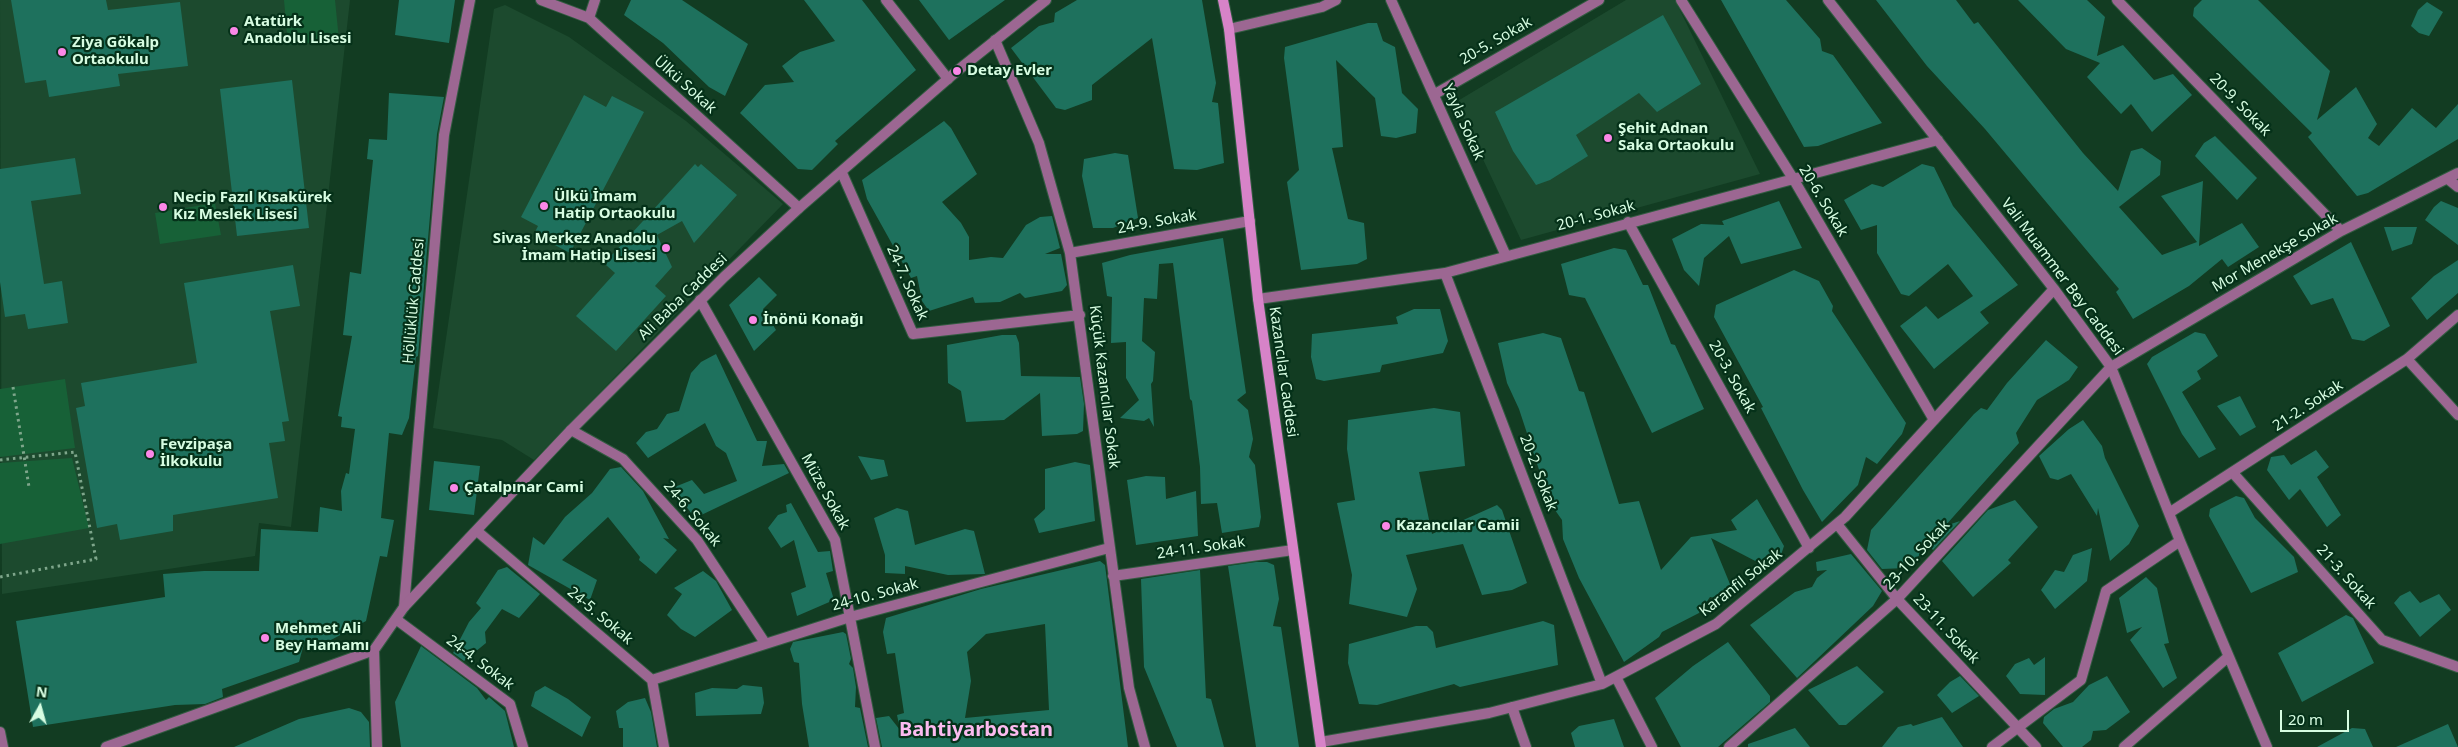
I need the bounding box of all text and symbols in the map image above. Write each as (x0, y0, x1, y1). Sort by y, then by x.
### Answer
place label: Atatürk Anadolu Lisesi (244, 13, 351, 48)
street label: 20-5. Sokak (1457, 13, 1535, 69)
marker: Atatürk Anadolu Lisesi (228, 25, 240, 37)
place label: Ziya Gökalp Ortaokulu (72, 34, 159, 69)
marker: Ziya Gökalp Ortaokulu (56, 46, 68, 58)
street label: Ülkü Sokak (650, 52, 720, 118)
place label: Detay Evler (967, 62, 1052, 80)
marker: Detay Evler (951, 65, 963, 77)
street label: 20-9. Sokak (2206, 70, 2274, 140)
street label: Yayla Sokak (1438, 81, 1488, 163)
place label: Şehit Adnan Saka Ortaokulu (1618, 120, 1734, 155)
marker: Şehit Adnan Saka Ortaokulu (1602, 132, 1614, 144)
street label: 20-6. Sokak (1795, 162, 1851, 240)
place label: Ülkü İmam Hatip Ortaokulu (554, 188, 676, 223)
place label: Necip Fazıl Kısakürek Kız Meslek Lisesi (173, 189, 332, 224)
street label: Vali Muammer Bey Caddesi (1997, 195, 2127, 359)
street label: 20-1. Sokak (1555, 197, 1637, 235)
marker: Ülkü İmam Hatip Ortaokulu (538, 200, 550, 212)
marker: Necip Fazıl Kısakürek Kız Meslek Lisesi (157, 201, 169, 213)
street label: 24-9. Sokak (1116, 206, 1198, 238)
street label: Mor Menekşe Sokak (2209, 210, 2341, 296)
place label: Sivas Merkez Anadolu İmam Hatip Lisesi (493, 230, 656, 265)
street label: Höllüklük Caddesi (400, 237, 428, 365)
marker: Sivas Merkez Anadolu İmam Hatip Lisesi (660, 242, 672, 254)
street label: 24-7. Sokak (882, 243, 932, 323)
street label: Ali Baba Caddesi (635, 250, 731, 344)
street label: Küçük Kazancılar Sokak (1085, 304, 1123, 470)
street label: Kazancılar Caddesi (1265, 306, 1301, 438)
place label: İnönü Konağı (763, 311, 863, 329)
marker: İnönü Konağı (747, 314, 759, 326)
street label: 20-3. Sokak (1705, 338, 1759, 416)
street label: 21-2. Sokak (2269, 377, 2347, 435)
street label: 20-2. Sokak (1515, 432, 1561, 514)
place label: Fevzipaşa İlkokulu (160, 436, 232, 471)
marker: Fevzipaşa İlkokulu (144, 448, 156, 460)
street label: Müze Sokak (797, 451, 853, 533)
street label: 24-6. Sokak (659, 477, 725, 551)
place label: Çatalpınar Cami (464, 479, 584, 497)
marker: Çatalpınar Cami (448, 482, 460, 494)
street label: 23-10. Sokak (1880, 516, 1954, 594)
place label: Kazancılar Camii (1396, 517, 1520, 535)
marker: Kazancılar Camii (1380, 520, 1392, 532)
street label: 24-11. Sokak (1156, 533, 1246, 563)
street label: 21-3. Sokak (2312, 541, 2380, 613)
street label: Karanfil Sokak (1696, 545, 1786, 621)
street label: 24-10. Sokak (830, 575, 920, 615)
street label: 24-5. Sokak (563, 583, 637, 649)
street label: 23-11. Sokak (1909, 590, 1983, 668)
place label: Mehmet Ali Bey Hamamı (275, 620, 369, 655)
marker: Mehmet Ali Bey Hamamı (259, 632, 271, 644)
street label: 24-4. Sokak (443, 632, 517, 694)
text: N (35, 681, 49, 702)
north arrow (15, 682, 65, 732)
scale bar (2283, 700, 2352, 732)
text: 20 m (2288, 709, 2323, 729)
district label: Bahtiyarbostan (899, 718, 1053, 742)

